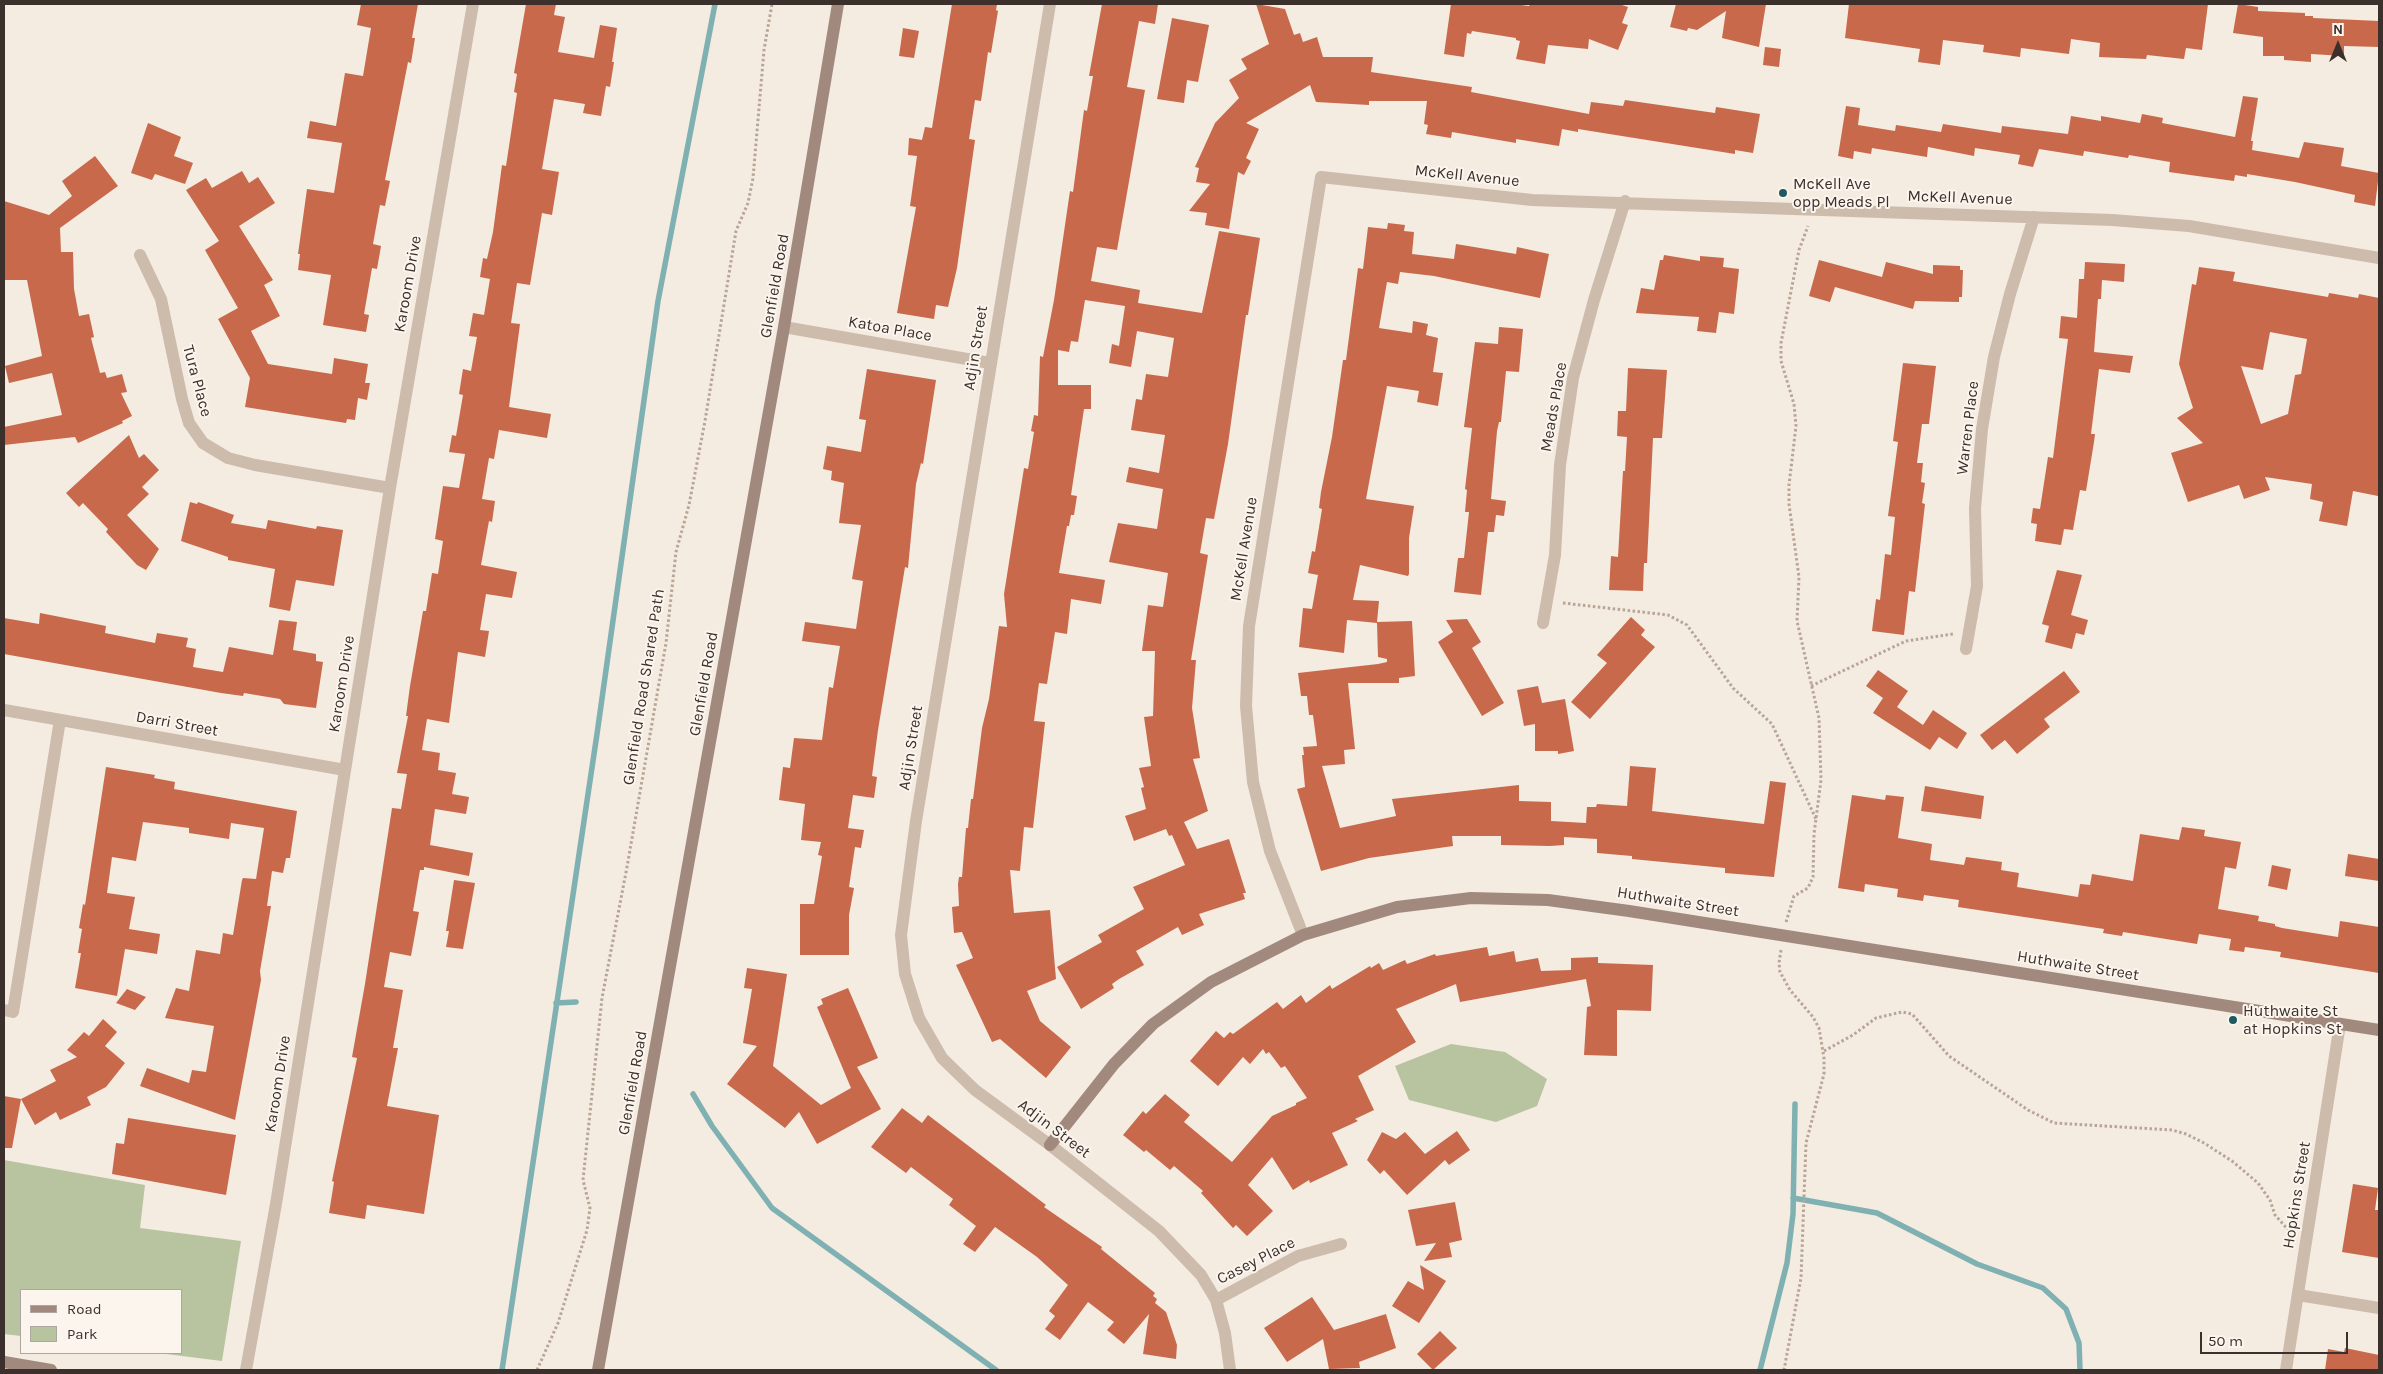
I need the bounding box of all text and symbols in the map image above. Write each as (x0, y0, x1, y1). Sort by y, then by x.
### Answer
north arrow (2313, 20, 2363, 70)
text: N (2333, 21, 2343, 38)
street label: McKell Avenue (1414, 161, 1520, 191)
place label: McKell Ave opp Meads Pl (1793, 174, 1890, 212)
marker: McKell Ave opp Meads Pl (1777, 187, 1789, 199)
street label: McKell Avenue (1907, 187, 2013, 209)
street label: Glenfield Road (756, 232, 794, 340)
street label: Karoom Drive (390, 234, 426, 334)
street label: Adjin Street (960, 304, 992, 392)
street label: Katoa Place (847, 312, 933, 346)
street label: Tura Place (178, 343, 216, 419)
street label: Meads Place (1537, 361, 1571, 453)
street label: Warren Place (1953, 380, 1983, 476)
street label: McKell Avenue (1226, 496, 1262, 602)
street label: Glenfield Road Shared Path (619, 588, 669, 786)
street label: Glenfield Road (685, 630, 723, 738)
street label: Karoom Drive (325, 634, 359, 734)
street label: Adjin Street (895, 704, 927, 792)
street label: Darri Street (134, 707, 220, 741)
street label: Huthwaite Street (1616, 883, 1740, 921)
street label: Huthwaite Street (2016, 947, 2140, 985)
place label: Huthwaite St at Hopkins St (2243, 1001, 2342, 1039)
marker: Huthwaite St at Hopkins St (2227, 1014, 2239, 1026)
street label: Glenfield Road (614, 1029, 652, 1137)
street label: Karoom Drive (261, 1034, 295, 1134)
street label: Adjin Street (1014, 1096, 1094, 1162)
street label: Hopkins Street (2279, 1140, 2315, 1250)
street label: Casey Place (1214, 1233, 1298, 1289)
legend (20, 1289, 182, 1354)
text: Road (67, 1300, 102, 1318)
scale bar (2203, 1322, 2350, 1354)
text: Park (67, 1325, 97, 1343)
text: 50 m (2208, 1332, 2243, 1350)

